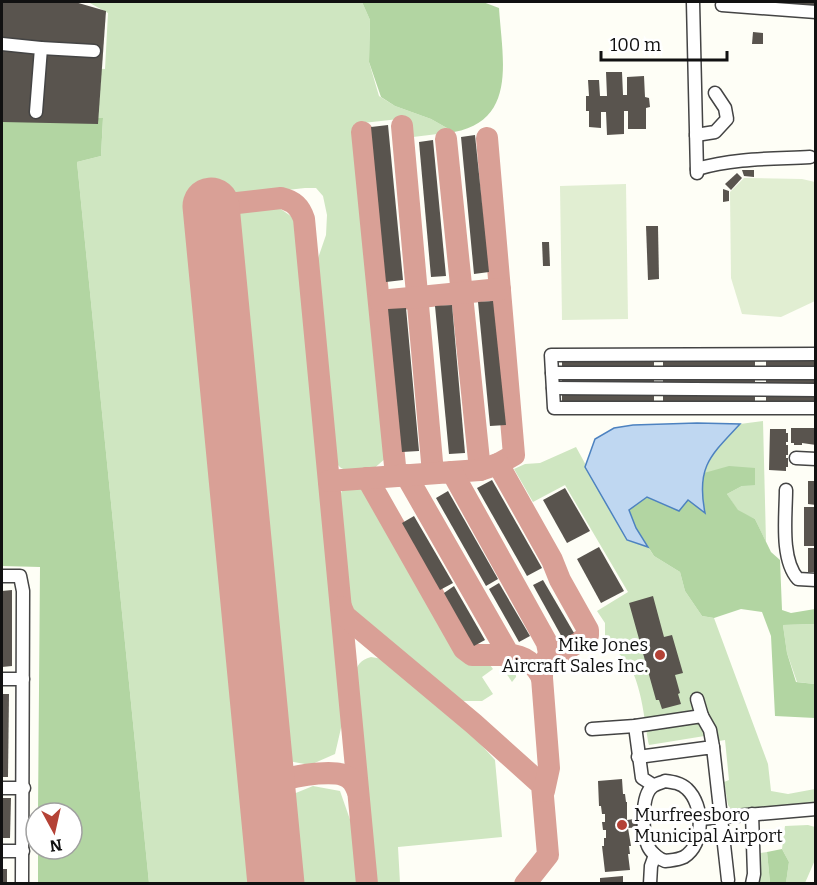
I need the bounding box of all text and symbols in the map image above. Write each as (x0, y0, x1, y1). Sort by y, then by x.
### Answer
scale bar (601, 24, 727, 62)
text: 100 m (610, 34, 661, 56)
place label: Mike Jones Aircraft Sales Inc. (502, 634, 648, 677)
marker: Mike Jones Aircraft Sales Inc. (653, 648, 667, 662)
north arrow (24, 801, 84, 861)
place label: Murfreesboro Municipal Airport (634, 804, 783, 847)
marker: Murfreesboro Municipal Airport (615, 818, 629, 832)
text: N (49, 835, 63, 856)

